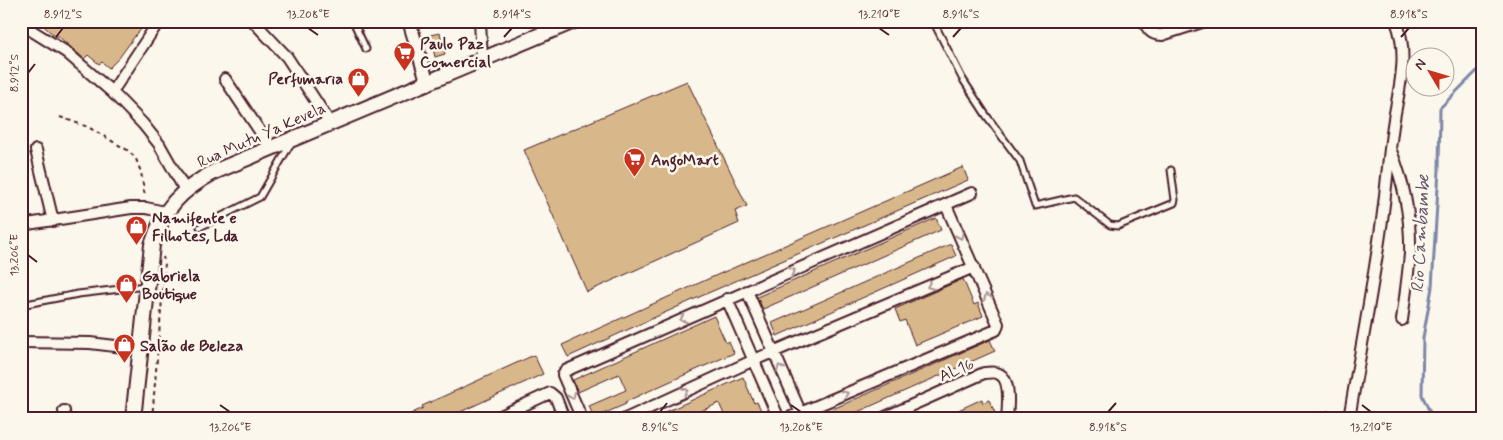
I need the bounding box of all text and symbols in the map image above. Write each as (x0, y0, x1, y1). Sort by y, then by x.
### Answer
text: 8.912°S (44, 7, 83, 23)
text: 13.208°E (286, 7, 330, 23)
text: 8.914°S (493, 7, 532, 23)
text: 13.210°E (858, 7, 900, 23)
text: 8.916°S (943, 7, 980, 23)
text: 8.918°S (1390, 7, 1428, 23)
place label: Paulo Paz Comercial (420, 34, 491, 73)
supermarket icon: Paulo Paz Comercial (392, 40, 416, 71)
north arrow (1406, 48, 1456, 98)
text: 8.912°S (7, 53, 23, 92)
text: N (1411, 55, 1431, 74)
shop icon: Perfumaria (347, 66, 371, 97)
place label: Perfumaria (268, 69, 343, 90)
street label: Rua Mutu Ya Kevela (194, 98, 329, 173)
supermarket icon: AngoMart (623, 147, 647, 178)
place label: AngoMart (651, 150, 719, 173)
water label: Rio Cambambe (1406, 173, 1436, 294)
place label: Namifente e Filhotes, Lda (152, 208, 238, 247)
shop icon: Namifente e Filhotes, Lda (124, 214, 148, 245)
one-way arrow (954, 231, 965, 240)
text: 13.206°E (7, 234, 23, 276)
place label: Gabriela Boutique (142, 266, 201, 305)
one-way arrow (787, 267, 795, 277)
shop icon: Gabriela Boutique (114, 272, 138, 303)
one-way arrow (926, 280, 935, 290)
one-way arrow (983, 293, 993, 302)
one-way arrow (679, 313, 688, 323)
shop icon: Salão de Beleza (112, 333, 136, 364)
place label: Salão de Beleza (140, 336, 243, 357)
street label: AL16 (936, 354, 978, 387)
one-way arrow (776, 364, 787, 373)
one-way arrow (680, 387, 689, 398)
one-way arrow (840, 389, 849, 400)
one-way arrow (566, 391, 577, 400)
text: 13.206°E (209, 420, 251, 436)
text: 8.916°S (642, 420, 679, 436)
text: 13.208°E (779, 420, 823, 436)
text: 8.918°S (1089, 420, 1127, 436)
text: 13.210°E (1350, 420, 1392, 436)

